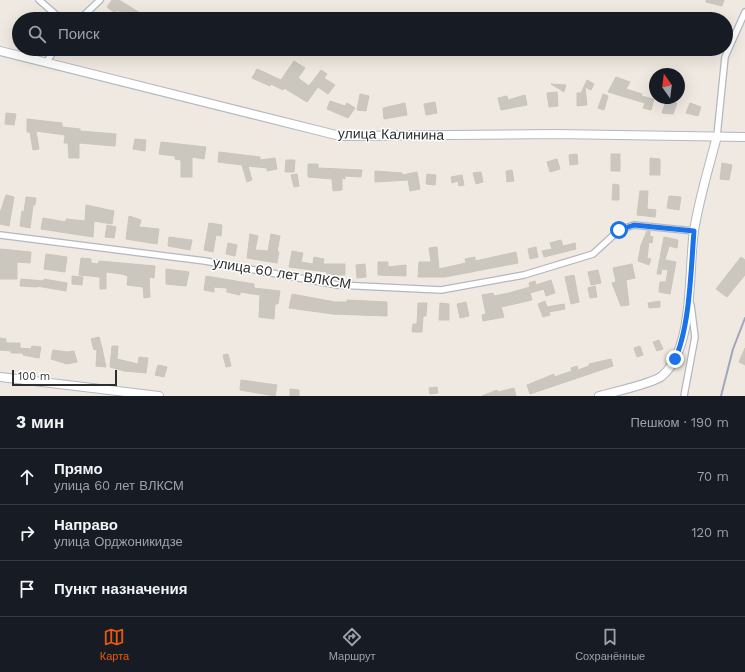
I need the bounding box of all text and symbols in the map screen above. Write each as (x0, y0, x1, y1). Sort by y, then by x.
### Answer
search box (12, 12, 733, 56)
icon: search (26, 23, 48, 45)
text: Поиск (58, 25, 100, 43)
north arrow (649, 68, 685, 104)
street label: улица Калинина (338, 125, 444, 143)
route start (610, 221, 628, 239)
street label: улица 60 лет ВЛКСМ (212, 254, 352, 292)
route end (666, 350, 684, 368)
scale bar (12, 368, 117, 387)
text: 100 m (18, 370, 50, 383)
text: 3 мин (16, 412, 64, 432)
text: Пешком · 190 m (630, 415, 729, 430)
text: Прямо (54, 460, 103, 478)
icon: ahead (16, 466, 38, 488)
text: 70 m (697, 469, 729, 484)
text: улица 60 лет ВЛКСМ (54, 478, 184, 493)
text: Направо (54, 516, 118, 534)
icon: right (16, 522, 38, 544)
text: 120 m (691, 525, 729, 540)
text: улица Орджоникидзе (54, 534, 183, 549)
icon: arrive (16, 578, 38, 600)
text: Пункт назначения (54, 580, 187, 598)
tab: Карта (100, 626, 129, 663)
tab: Маршрут (329, 626, 376, 663)
tab: Сохранённые (575, 626, 645, 663)

